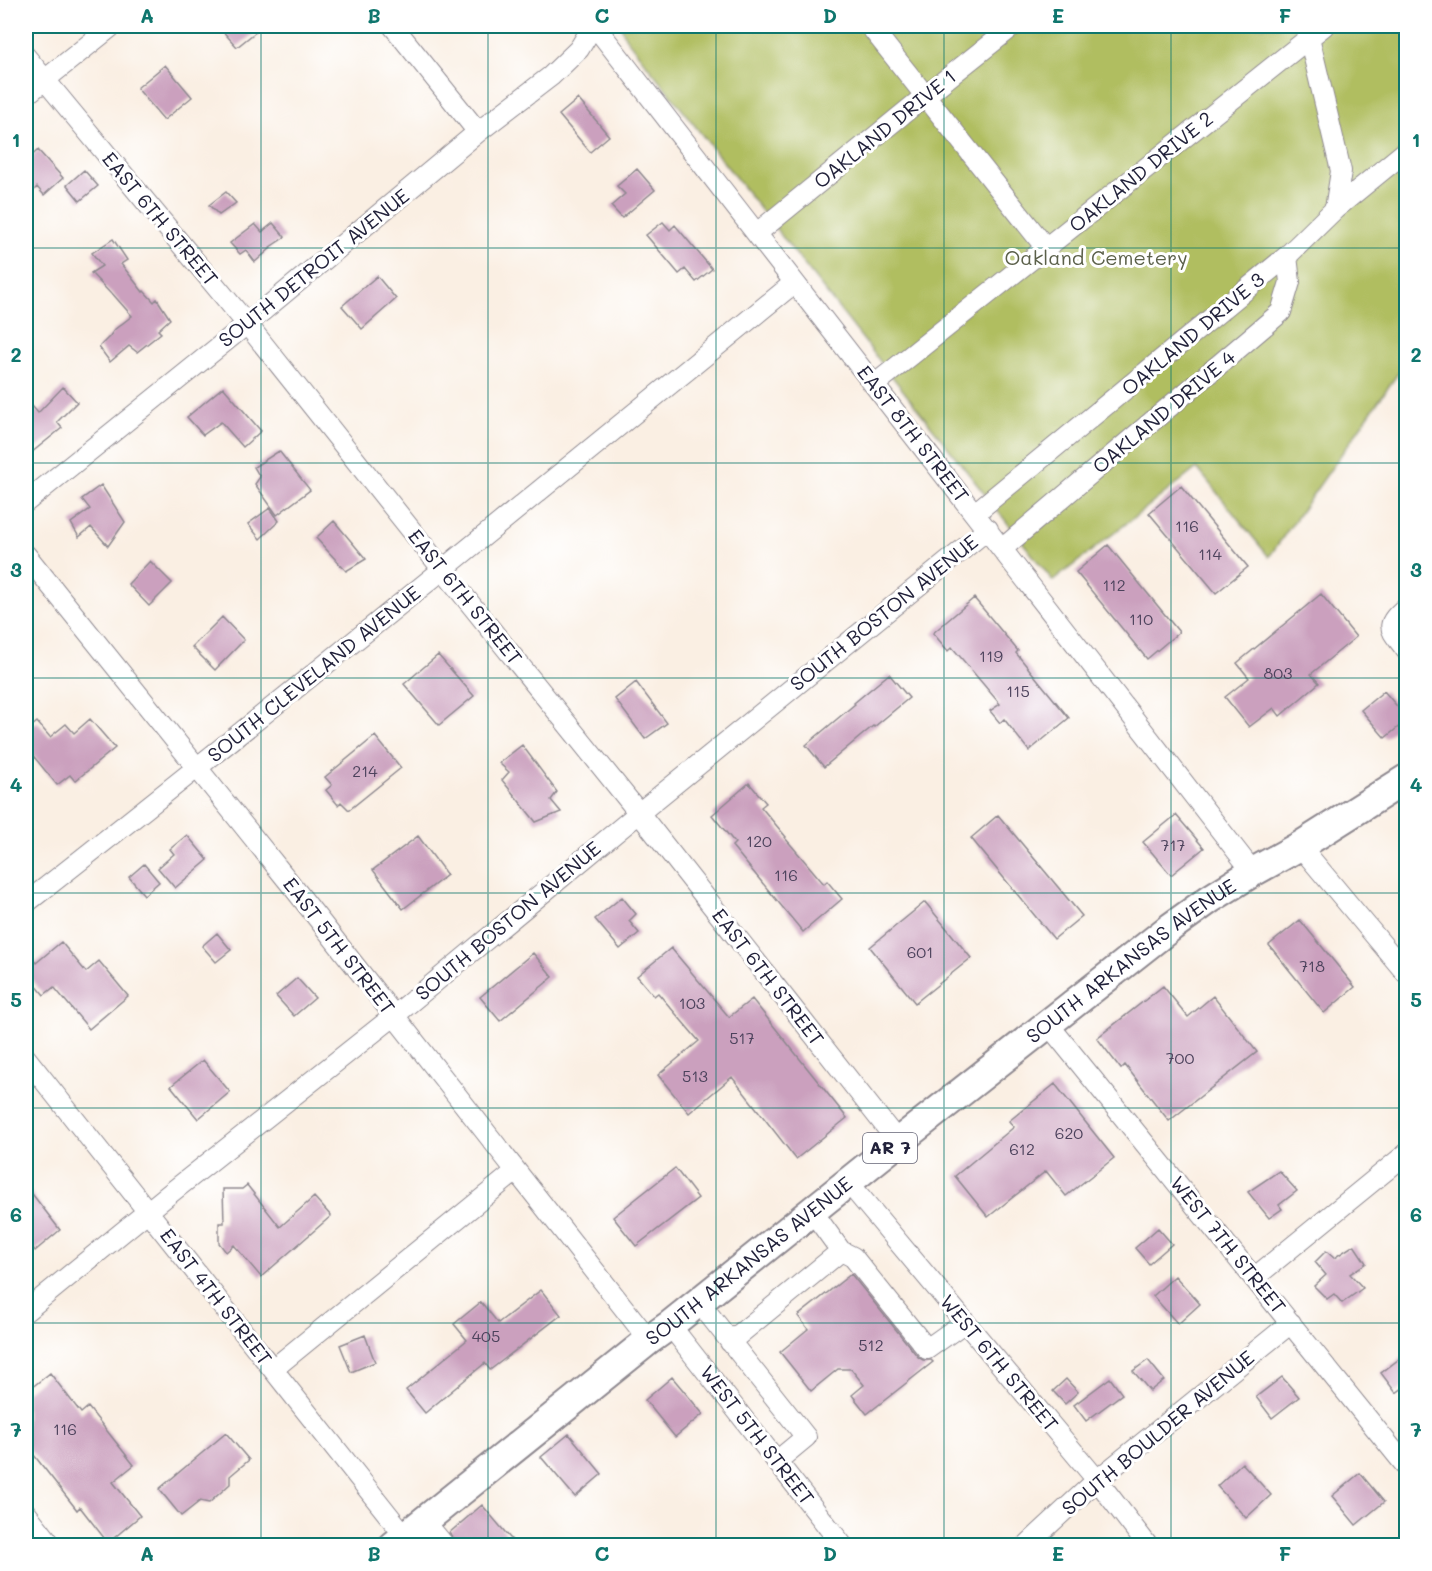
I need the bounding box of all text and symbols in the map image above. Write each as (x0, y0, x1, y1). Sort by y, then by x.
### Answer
text: A (140, 2, 154, 28)
text: B (367, 2, 381, 28)
text: C (595, 2, 610, 28)
text: D (823, 2, 837, 28)
text: E (1052, 2, 1064, 28)
text: F (1279, 2, 1292, 28)
street label: OAKLAND DRIVE 1 (808, 63, 961, 194)
street label: OAKLAND DRIVE 2 (1063, 105, 1218, 237)
text: 1 (12, 126, 20, 152)
text: 1 (1412, 126, 1420, 152)
street label: EAST 6TH STREET (97, 146, 224, 291)
street label: SOUTH DETROIT AVENUE (213, 182, 414, 352)
park label: Oakland Cemetery (1004, 244, 1188, 270)
street label: OAKLAND DRIVE 3 (1115, 266, 1269, 401)
text: 2 (10, 341, 22, 367)
text: 2 (1410, 341, 1422, 367)
street label: OAKLAND DRIVE 4 (1086, 344, 1240, 479)
street label: EAST 8TH STREET (852, 359, 976, 507)
house number: 116 (1175, 515, 1199, 536)
street label: EAST 6TH STREET (403, 523, 529, 670)
street label: SOUTH BOSTON AVENUE (784, 528, 983, 696)
house number: 114 (1198, 543, 1222, 564)
text: 3 (10, 556, 22, 582)
text: 3 (1410, 556, 1422, 582)
house number: 112 (1102, 574, 1126, 595)
street label: SOUTH CLEVELAND AVENUE (202, 579, 425, 767)
house number: 110 (1129, 608, 1153, 629)
house number: 119 (979, 645, 1003, 666)
house number: 803 (1264, 662, 1292, 683)
house number: 115 (1006, 680, 1030, 701)
house number: 214 (352, 760, 378, 781)
text: 4 (10, 771, 23, 797)
text: 4 (1410, 771, 1423, 797)
house number: 120 (746, 830, 772, 851)
house number: 717 (1161, 834, 1186, 855)
street label: SOUTH BOSTON AVENUE (409, 835, 606, 1006)
house number: 116 (774, 864, 798, 885)
street label: EAST 5TH STREET (278, 872, 401, 1019)
street label: SOUTH ARKANSAS AVENUE (1020, 872, 1240, 1048)
street label: EAST 6TH STREET (707, 902, 831, 1050)
house number: 601 (907, 941, 933, 962)
house number: 718 (1299, 955, 1325, 976)
text: 5 (10, 986, 22, 1012)
text: 5 (1410, 986, 1422, 1012)
house number: 103 (679, 992, 705, 1013)
house number: 517 (729, 1027, 755, 1048)
house number: 700 (1166, 1047, 1194, 1068)
house number: 513 (682, 1065, 708, 1086)
house number: 620 (1055, 1122, 1083, 1143)
road number: AR 7 (863, 1133, 917, 1163)
house number: 612 (1009, 1138, 1035, 1159)
street label: SOUTH ARKANSAS AVENUE (640, 1170, 857, 1350)
street label: WEST 7TH STREET (1165, 1170, 1292, 1319)
text: 6 (10, 1201, 22, 1227)
text: 6 (1410, 1201, 1422, 1227)
street label: EAST 4TH STREET (155, 1223, 278, 1370)
street label: WEST 6TH STREET (935, 1289, 1065, 1436)
house number: 405 (472, 1325, 500, 1346)
house number: 512 (858, 1334, 884, 1355)
street label: SOUTH BOULDER AVENUE (1056, 1344, 1259, 1520)
street label: WEST 5TH STREET (695, 1359, 821, 1510)
text: 7 (10, 1416, 22, 1442)
text: 7 (1410, 1416, 1422, 1442)
house number: 116 (53, 1418, 77, 1439)
text: A (140, 1540, 154, 1566)
text: B (367, 1540, 381, 1566)
text: C (595, 1540, 610, 1566)
text: D (823, 1540, 837, 1566)
text: E (1052, 1540, 1064, 1566)
text: F (1279, 1540, 1292, 1566)

